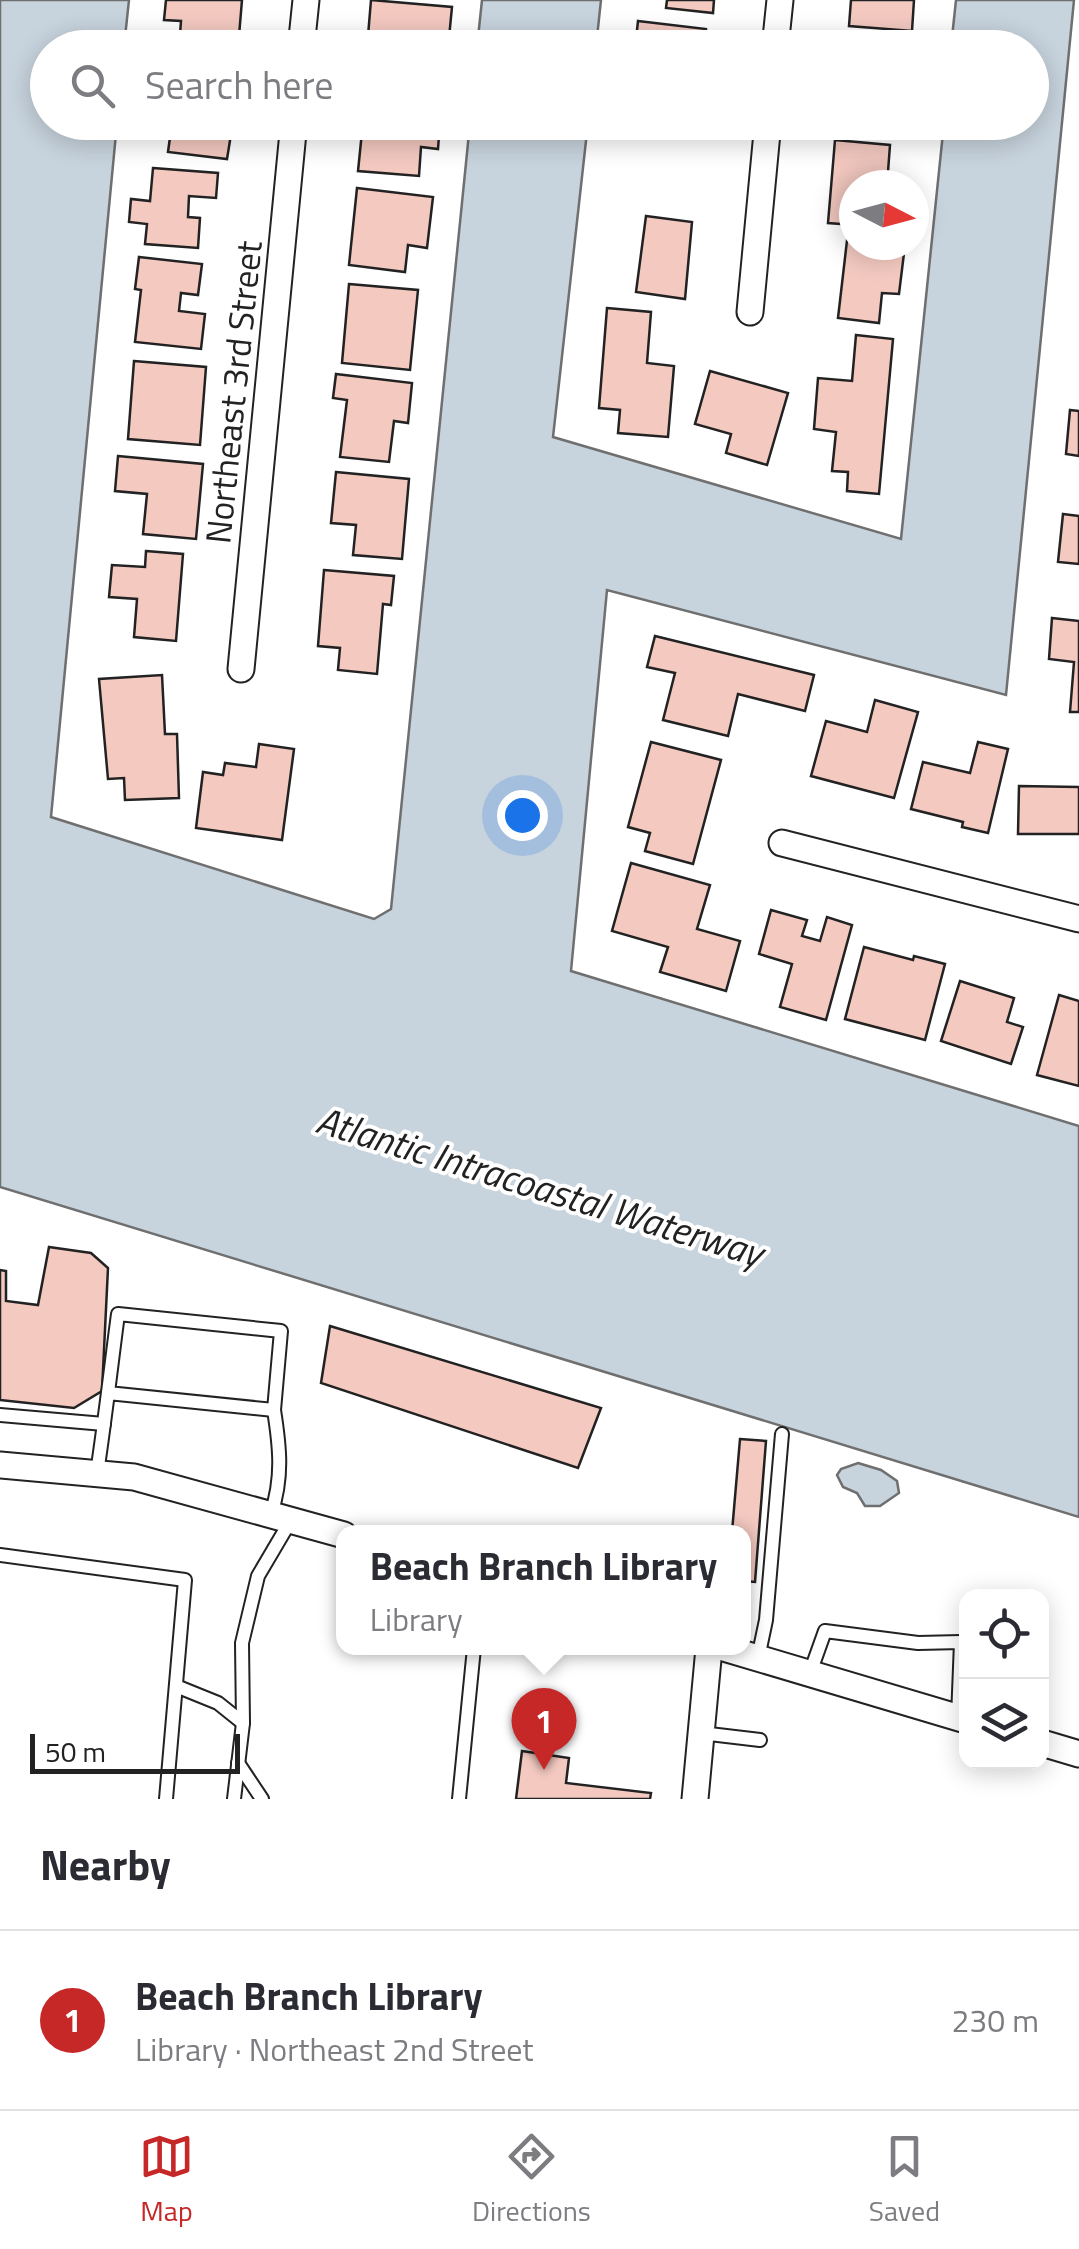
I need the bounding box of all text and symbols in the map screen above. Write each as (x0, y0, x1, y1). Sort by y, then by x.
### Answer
search box (30, 30, 1049, 140)
text: Search here (145, 56, 333, 114)
icon: search (65, 58, 120, 113)
north arrow (839, 170, 929, 260)
street label: Northeast 3rd Street (190, 238, 276, 546)
your location (497, 790, 548, 841)
water label: Atlantic Intracoastal Waterway (310, 1090, 774, 1283)
popup (336, 1525, 751, 1655)
text: Beach Branch Library (370, 1537, 717, 1595)
map controls (959, 1589, 1049, 1769)
button: locate (959, 1589, 1049, 1679)
text: Library (370, 1595, 463, 1643)
button: layers (959, 1679, 1049, 1769)
pin: 1 (512, 1688, 576, 1770)
scale bar (30, 1729, 240, 1774)
text: 50 m (45, 1730, 106, 1773)
text: Nearby (40, 1832, 171, 1896)
text: Beach Branch Library (135, 1967, 482, 2025)
text: 1 (64, 1996, 81, 2044)
text: 230 m (951, 1996, 1039, 2044)
text: Library · Northeast 2nd Street (135, 2025, 534, 2073)
tab: Map (139, 2129, 194, 2232)
tab: Directions (472, 2129, 591, 2232)
tab: Saved (869, 2129, 940, 2232)

